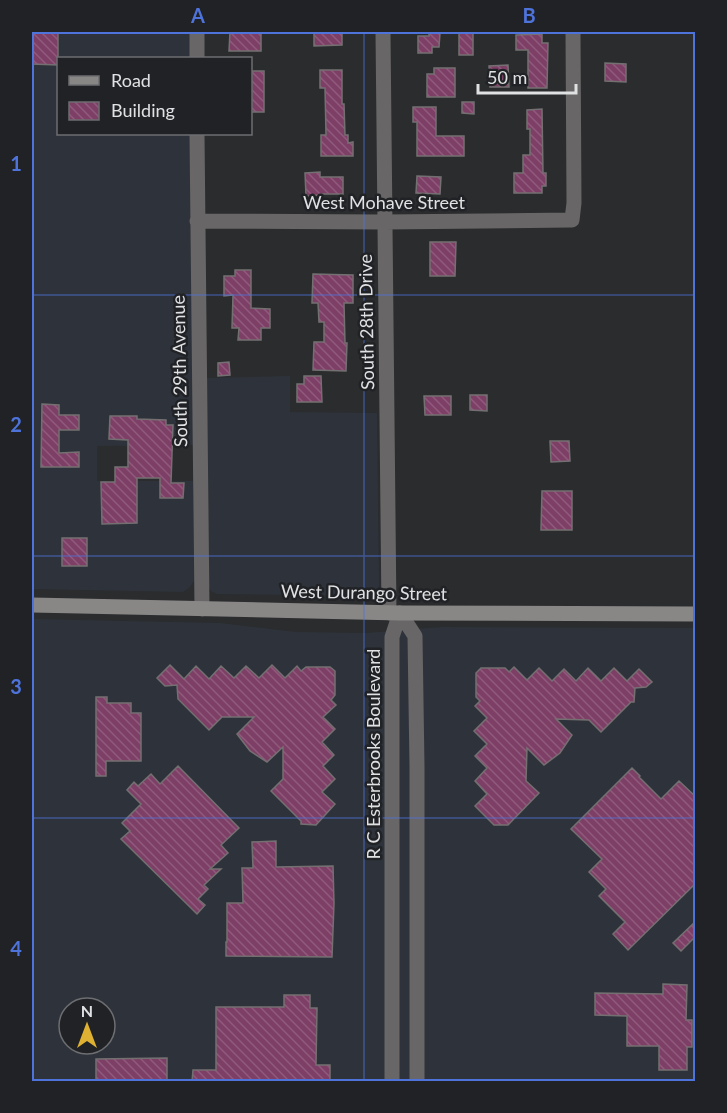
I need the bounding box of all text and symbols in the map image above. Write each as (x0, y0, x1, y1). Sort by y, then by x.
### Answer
text: A (190, 3, 205, 27)
text: B (522, 3, 536, 27)
legend (57, 57, 252, 135)
scale bar (478, 57, 576, 95)
text: 50 m (487, 66, 527, 88)
text: Road (111, 69, 151, 91)
text: Building (111, 99, 175, 121)
text: 1 (10, 151, 22, 175)
street label: West Mohave Street (303, 191, 466, 213)
street label: South 28th Drive (354, 254, 378, 390)
street label: South 29th Avenue (167, 295, 191, 447)
text: 2 (10, 412, 22, 436)
street label: West Durango Street (281, 580, 448, 604)
street label: R C Esterbrooks Boulevard (362, 649, 384, 859)
text: 3 (10, 674, 22, 698)
text: 4 (10, 936, 22, 960)
north arrow (57, 996, 117, 1056)
text: N (81, 1001, 93, 1020)

